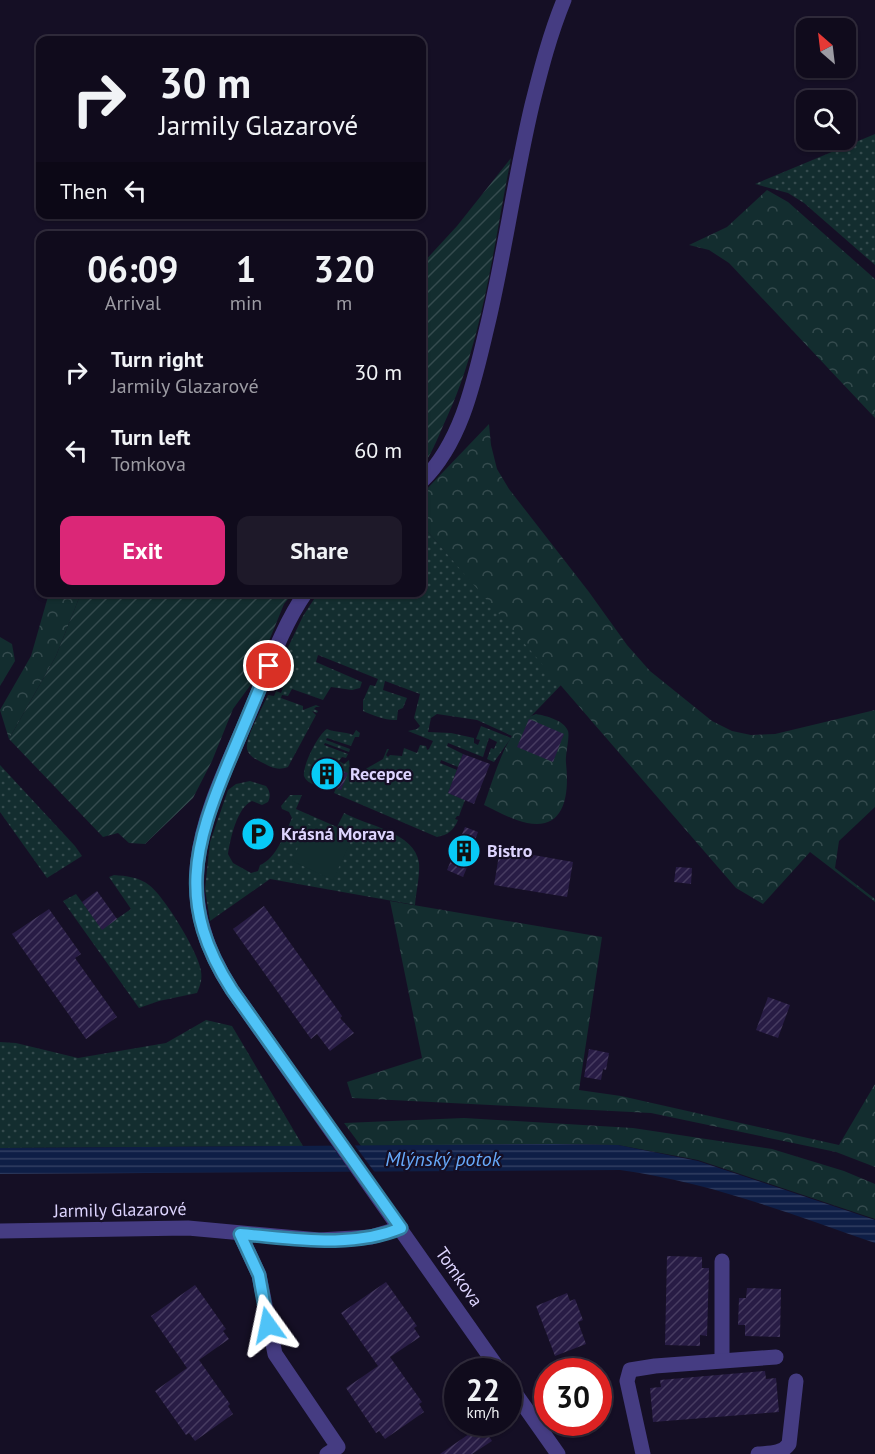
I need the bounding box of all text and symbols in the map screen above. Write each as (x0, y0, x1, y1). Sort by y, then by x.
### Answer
north arrow (796, 18, 856, 78)
map controls (796, 18, 856, 150)
text: 30 m (159, 55, 251, 110)
icon: right (60, 60, 138, 138)
button: search (796, 90, 856, 150)
text: Jarmily Glazarové (159, 108, 358, 142)
icon: left (119, 174, 152, 207)
text: Then (60, 177, 107, 205)
text: 06:09 (87, 245, 179, 292)
text: 1 (236, 245, 256, 292)
text: 320 (314, 245, 375, 292)
text: Arrival (105, 290, 161, 316)
text: min (230, 290, 262, 316)
text: m (336, 290, 352, 316)
text: Turn right (111, 345, 203, 373)
icon: right (60, 356, 93, 389)
text: 30 m (354, 358, 402, 386)
text: Jarmily Glazarové (111, 373, 259, 399)
text: Turn left (111, 423, 191, 451)
icon: left (60, 434, 93, 467)
text: 60 m (354, 436, 402, 464)
text: Tomkova (111, 451, 186, 477)
button: Exit (60, 516, 225, 585)
button: Share (237, 516, 402, 585)
pin (243, 640, 294, 691)
icon: arrive (252, 649, 285, 682)
building icon: Recepce (309, 756, 345, 792)
place label: Recepce (350, 762, 412, 785)
parking icon: Krásná Morava (240, 816, 276, 852)
place label: Krásná Morava (281, 822, 395, 845)
building icon: Bistro (446, 833, 482, 869)
place label: Bistro (487, 839, 533, 862)
water label: Mlýnský potok (385, 1146, 502, 1172)
street label: Jarmily Glazarové (52, 1197, 187, 1222)
street label: Tomkova (431, 1243, 488, 1311)
position arrow (236, 1293, 300, 1357)
speed limit sign: 30 (534, 1358, 612, 1436)
text: 22 (466, 1370, 500, 1409)
text: km/h (467, 1403, 499, 1422)

